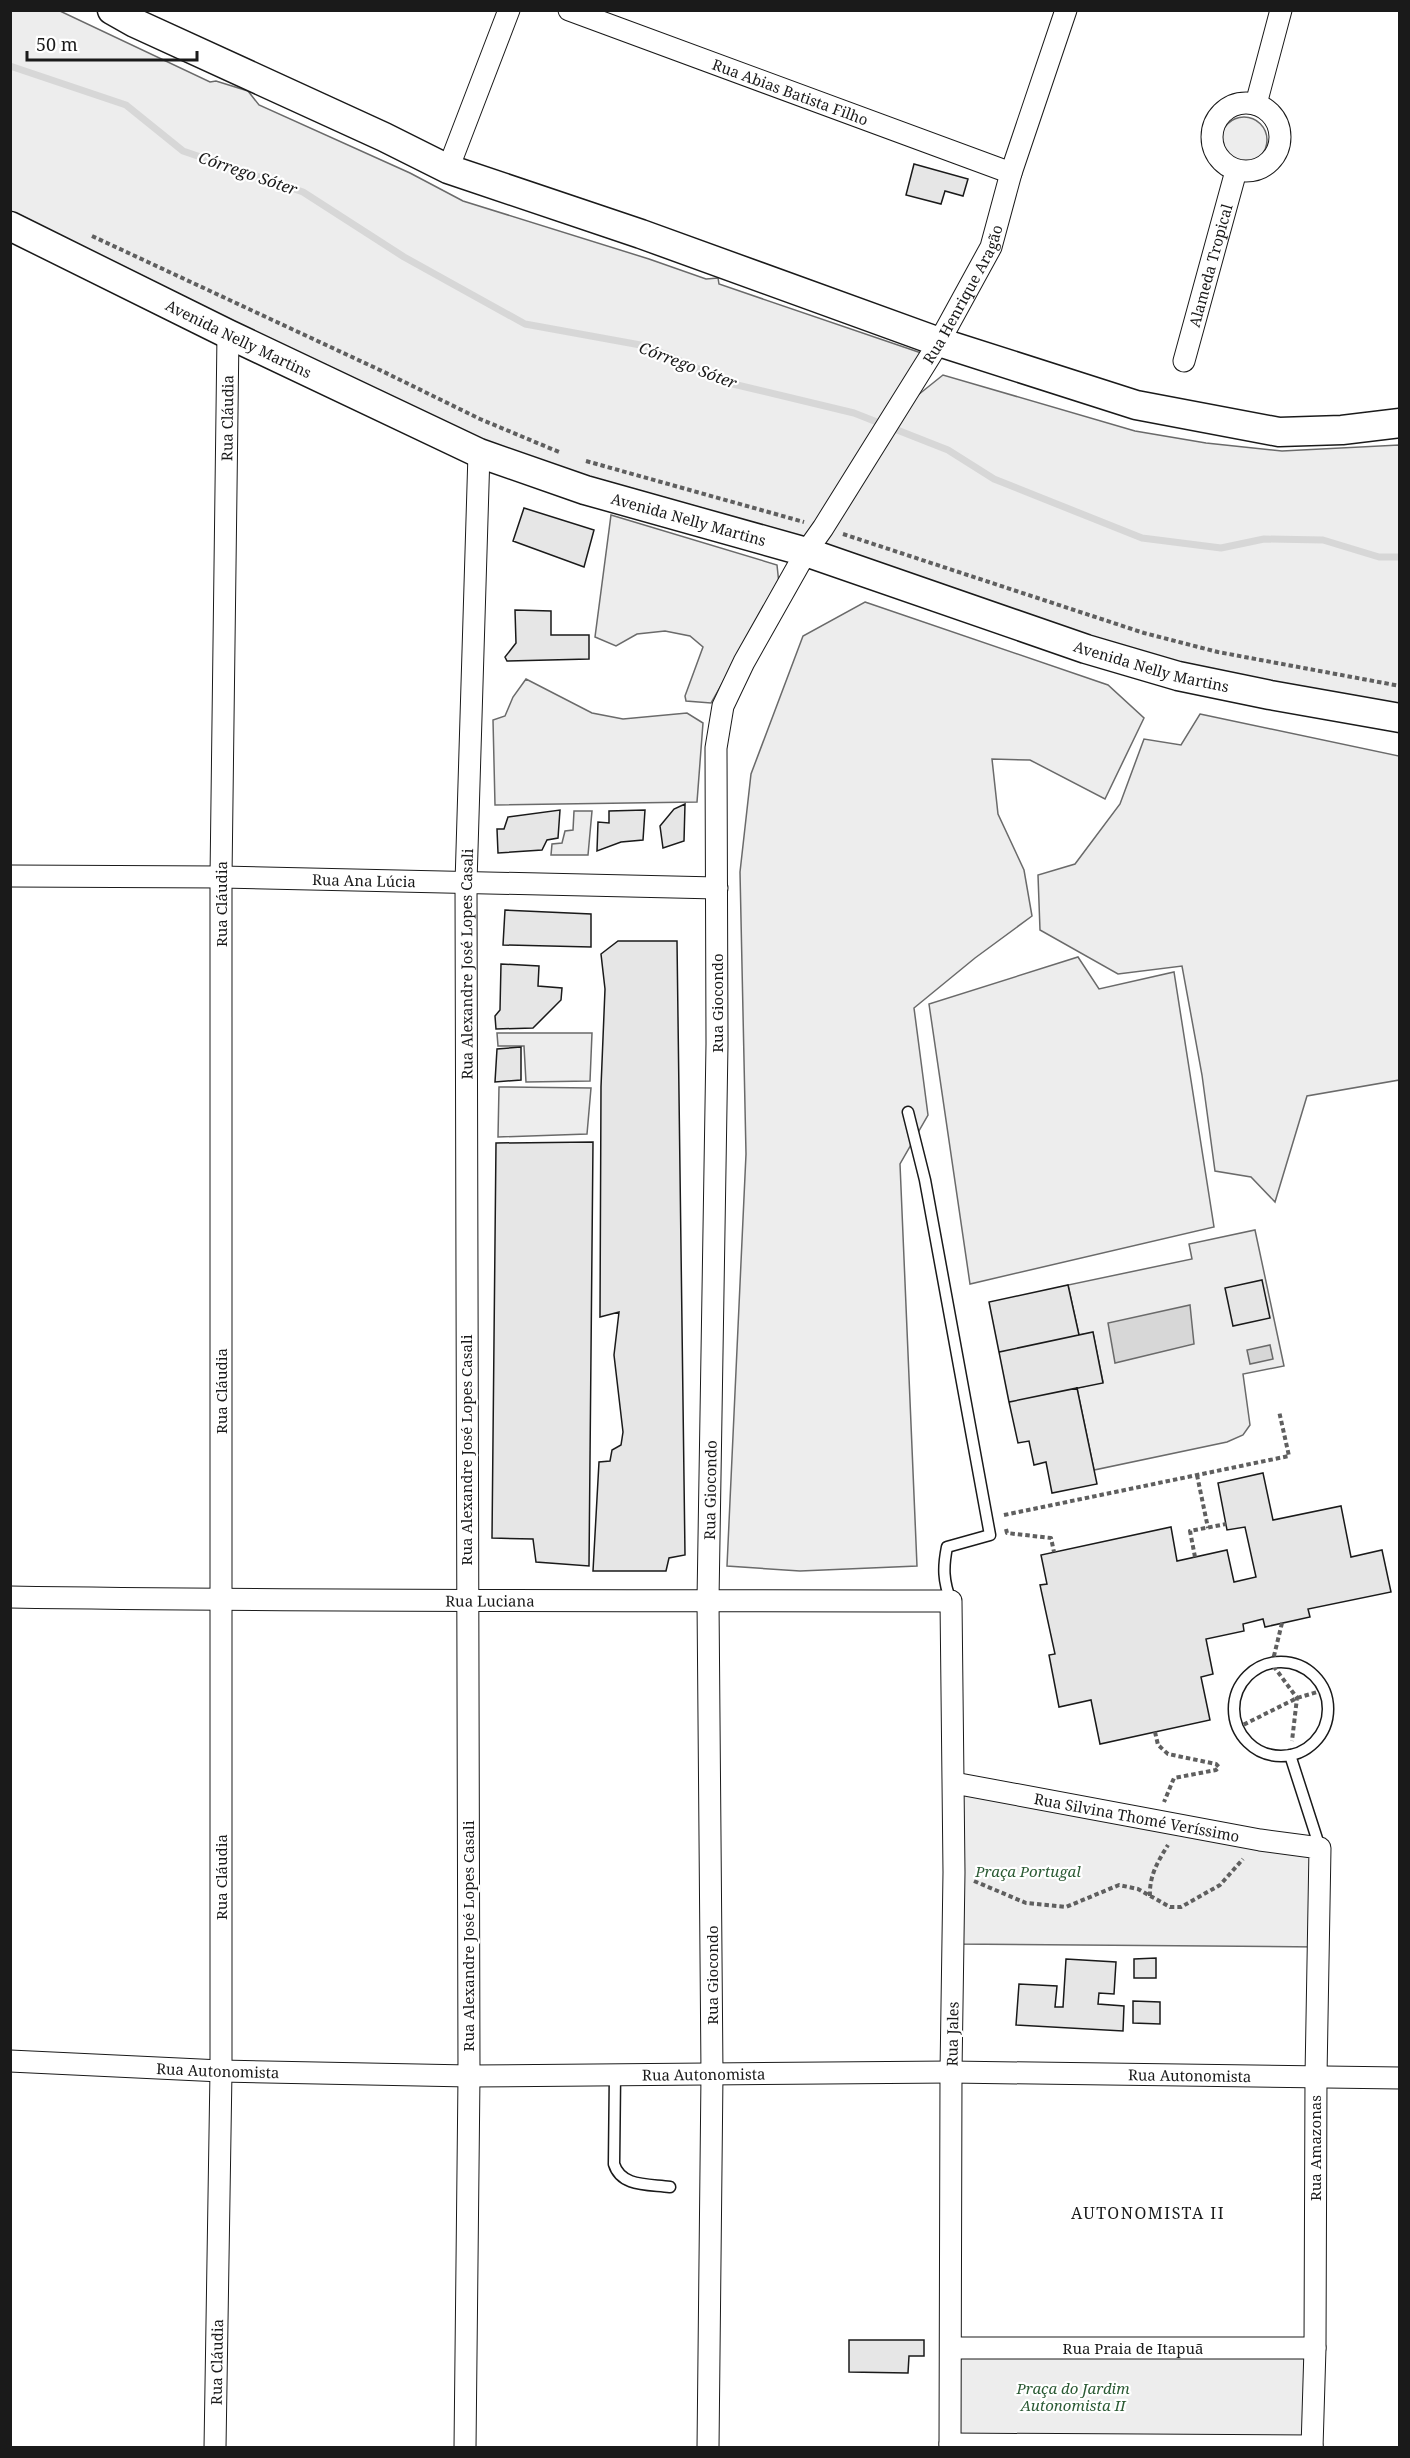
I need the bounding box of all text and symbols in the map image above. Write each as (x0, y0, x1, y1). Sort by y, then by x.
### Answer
scale bar (27, 24, 196, 62)
text: 50 m (36, 32, 78, 56)
street label: Rua Abias Batista Filho (710, 54, 871, 130)
water label: Córrego Sóter (196, 146, 301, 200)
street label: Alameda Tropical (1184, 201, 1237, 329)
street label: Rua Henrique Aragão (918, 222, 1007, 367)
street label: Avenida Nelly Martins (162, 295, 315, 382)
water label: Córrego Sóter (636, 336, 741, 394)
street label: Rua Cláudia (216, 375, 237, 461)
street label: Avenida Nelly Martins (609, 488, 769, 550)
street label: Avenida Nelly Martins (1071, 636, 1231, 696)
street label: Rua Alexandre José Lopes Casali (456, 848, 477, 1080)
street label: Rua Cláudia (211, 861, 231, 947)
street label: Rua Ana Lúcia (312, 869, 416, 891)
street label: Rua Giocondo (707, 953, 727, 1053)
street label: Rua Alexandre José Lopes Casali (456, 1334, 476, 1565)
street label: Rua Cláudia (211, 1348, 231, 1434)
street label: Rua Giocondo (699, 1440, 721, 1540)
street label: Rua Luciana (445, 1590, 535, 1611)
street label: Rua Silvina Thomé Veríssimo (1032, 1788, 1241, 1846)
street label: Rua Alexandre José Lopes Casali (458, 1820, 478, 2051)
street label: Rua Cláudia (211, 1834, 231, 1920)
park label: Praça Portugal (974, 1861, 1081, 1881)
street label: Rua Giocondo (702, 1925, 722, 2025)
street label: Rua Jales (941, 2001, 963, 2067)
street label: Rua Autonomista (156, 2058, 280, 2082)
street label: Rua Autonomista (642, 2064, 765, 2085)
street label: Rua Autonomista (1128, 2064, 1251, 2086)
street label: Rua Amazonas (1305, 2095, 1325, 2201)
district label: AUTONOMISTA II (1071, 2202, 1225, 2224)
street label: Rua Cláudia (206, 2319, 227, 2405)
street label: Rua Praia de Itapuã (1063, 2338, 1203, 2358)
park label: Praça do Jardim Autonomista II (1015, 2378, 1130, 2415)

